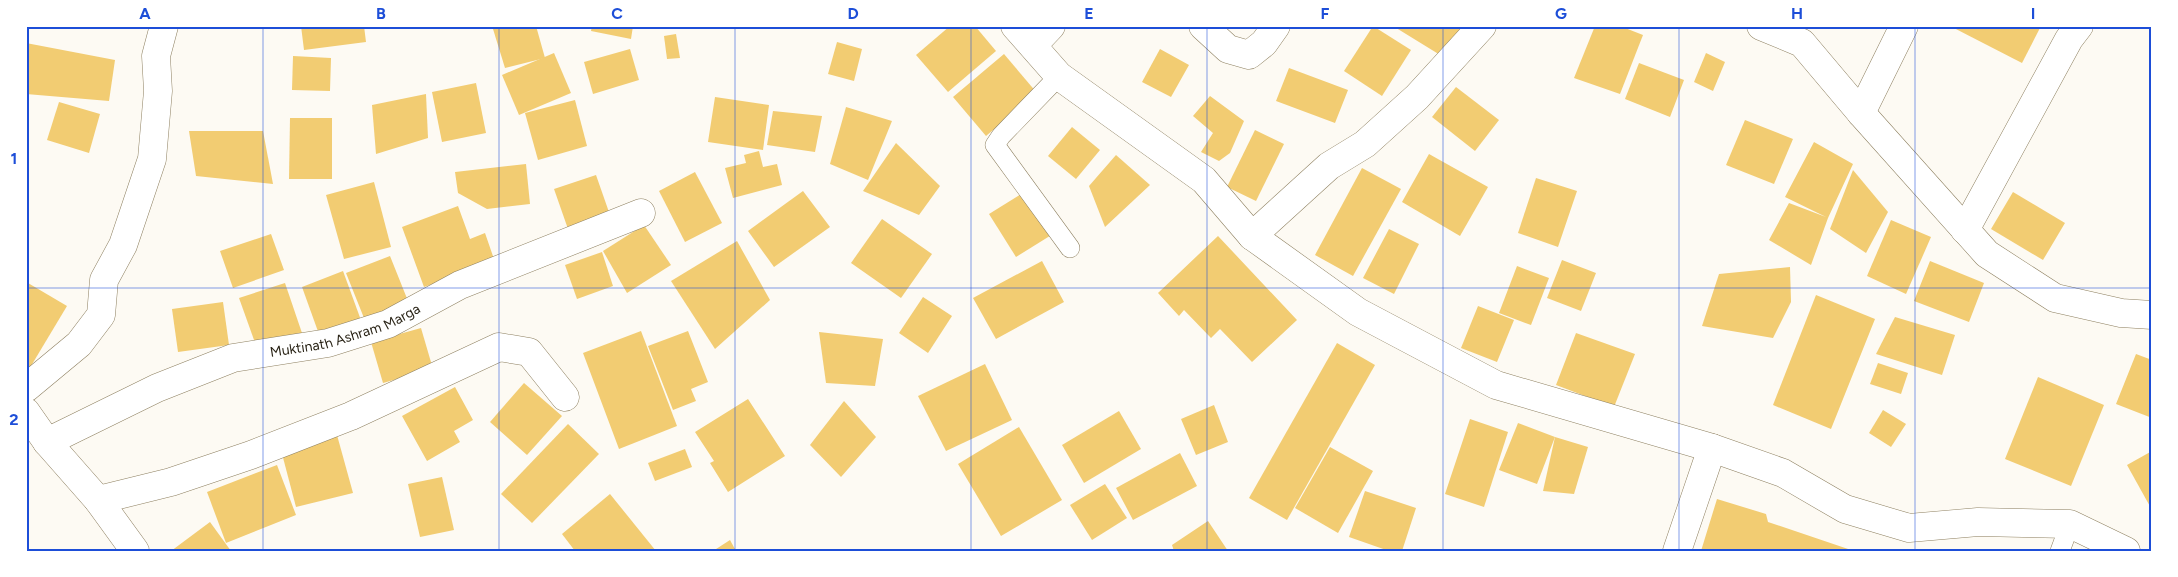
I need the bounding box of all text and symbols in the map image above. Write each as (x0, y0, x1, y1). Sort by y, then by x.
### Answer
text: A (139, 4, 151, 23)
text: B (376, 4, 386, 23)
text: C (611, 4, 623, 23)
text: D (847, 4, 859, 23)
text: E (1084, 4, 1094, 23)
text: F (1321, 4, 1330, 23)
text: G (1555, 4, 1567, 23)
text: H (1791, 4, 1803, 23)
text: I (2031, 4, 2035, 23)
text: 1 (11, 149, 17, 168)
street label: Muktinath Ashram Marga (269, 300, 423, 361)
text: 2 (9, 410, 19, 429)

